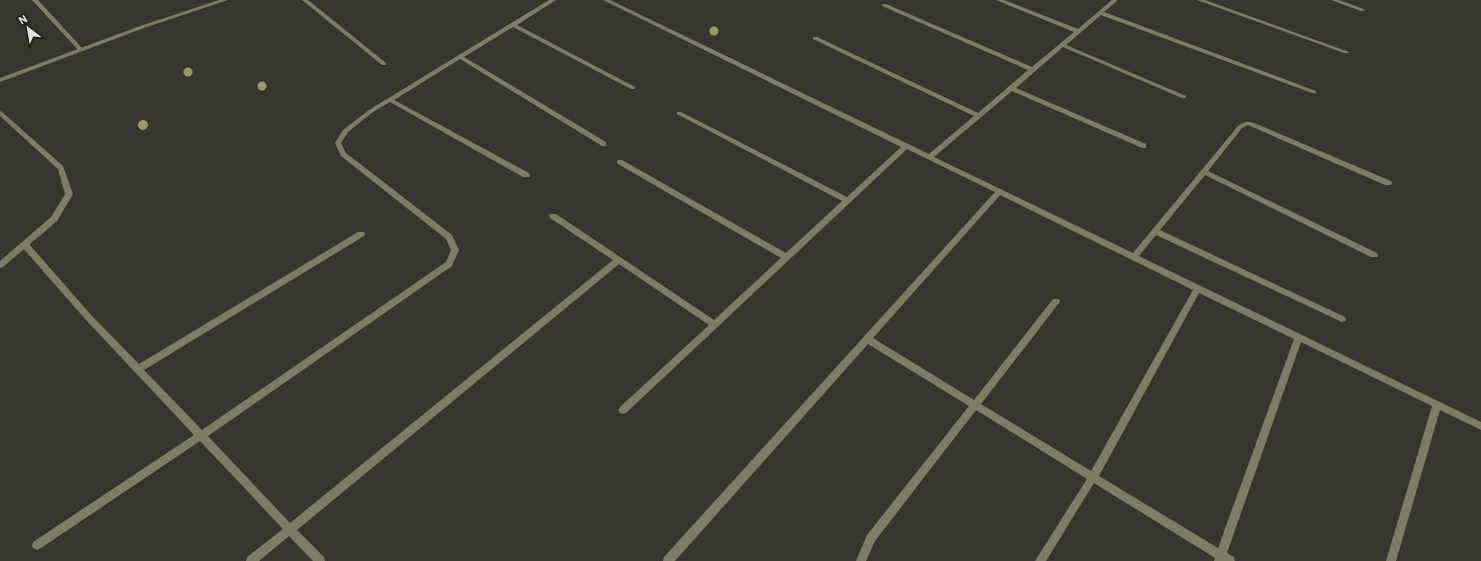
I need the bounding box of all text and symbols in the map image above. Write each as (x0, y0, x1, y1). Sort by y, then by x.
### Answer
north arrow (8, 8, 48, 48)
text: N (16, 11, 30, 27)

